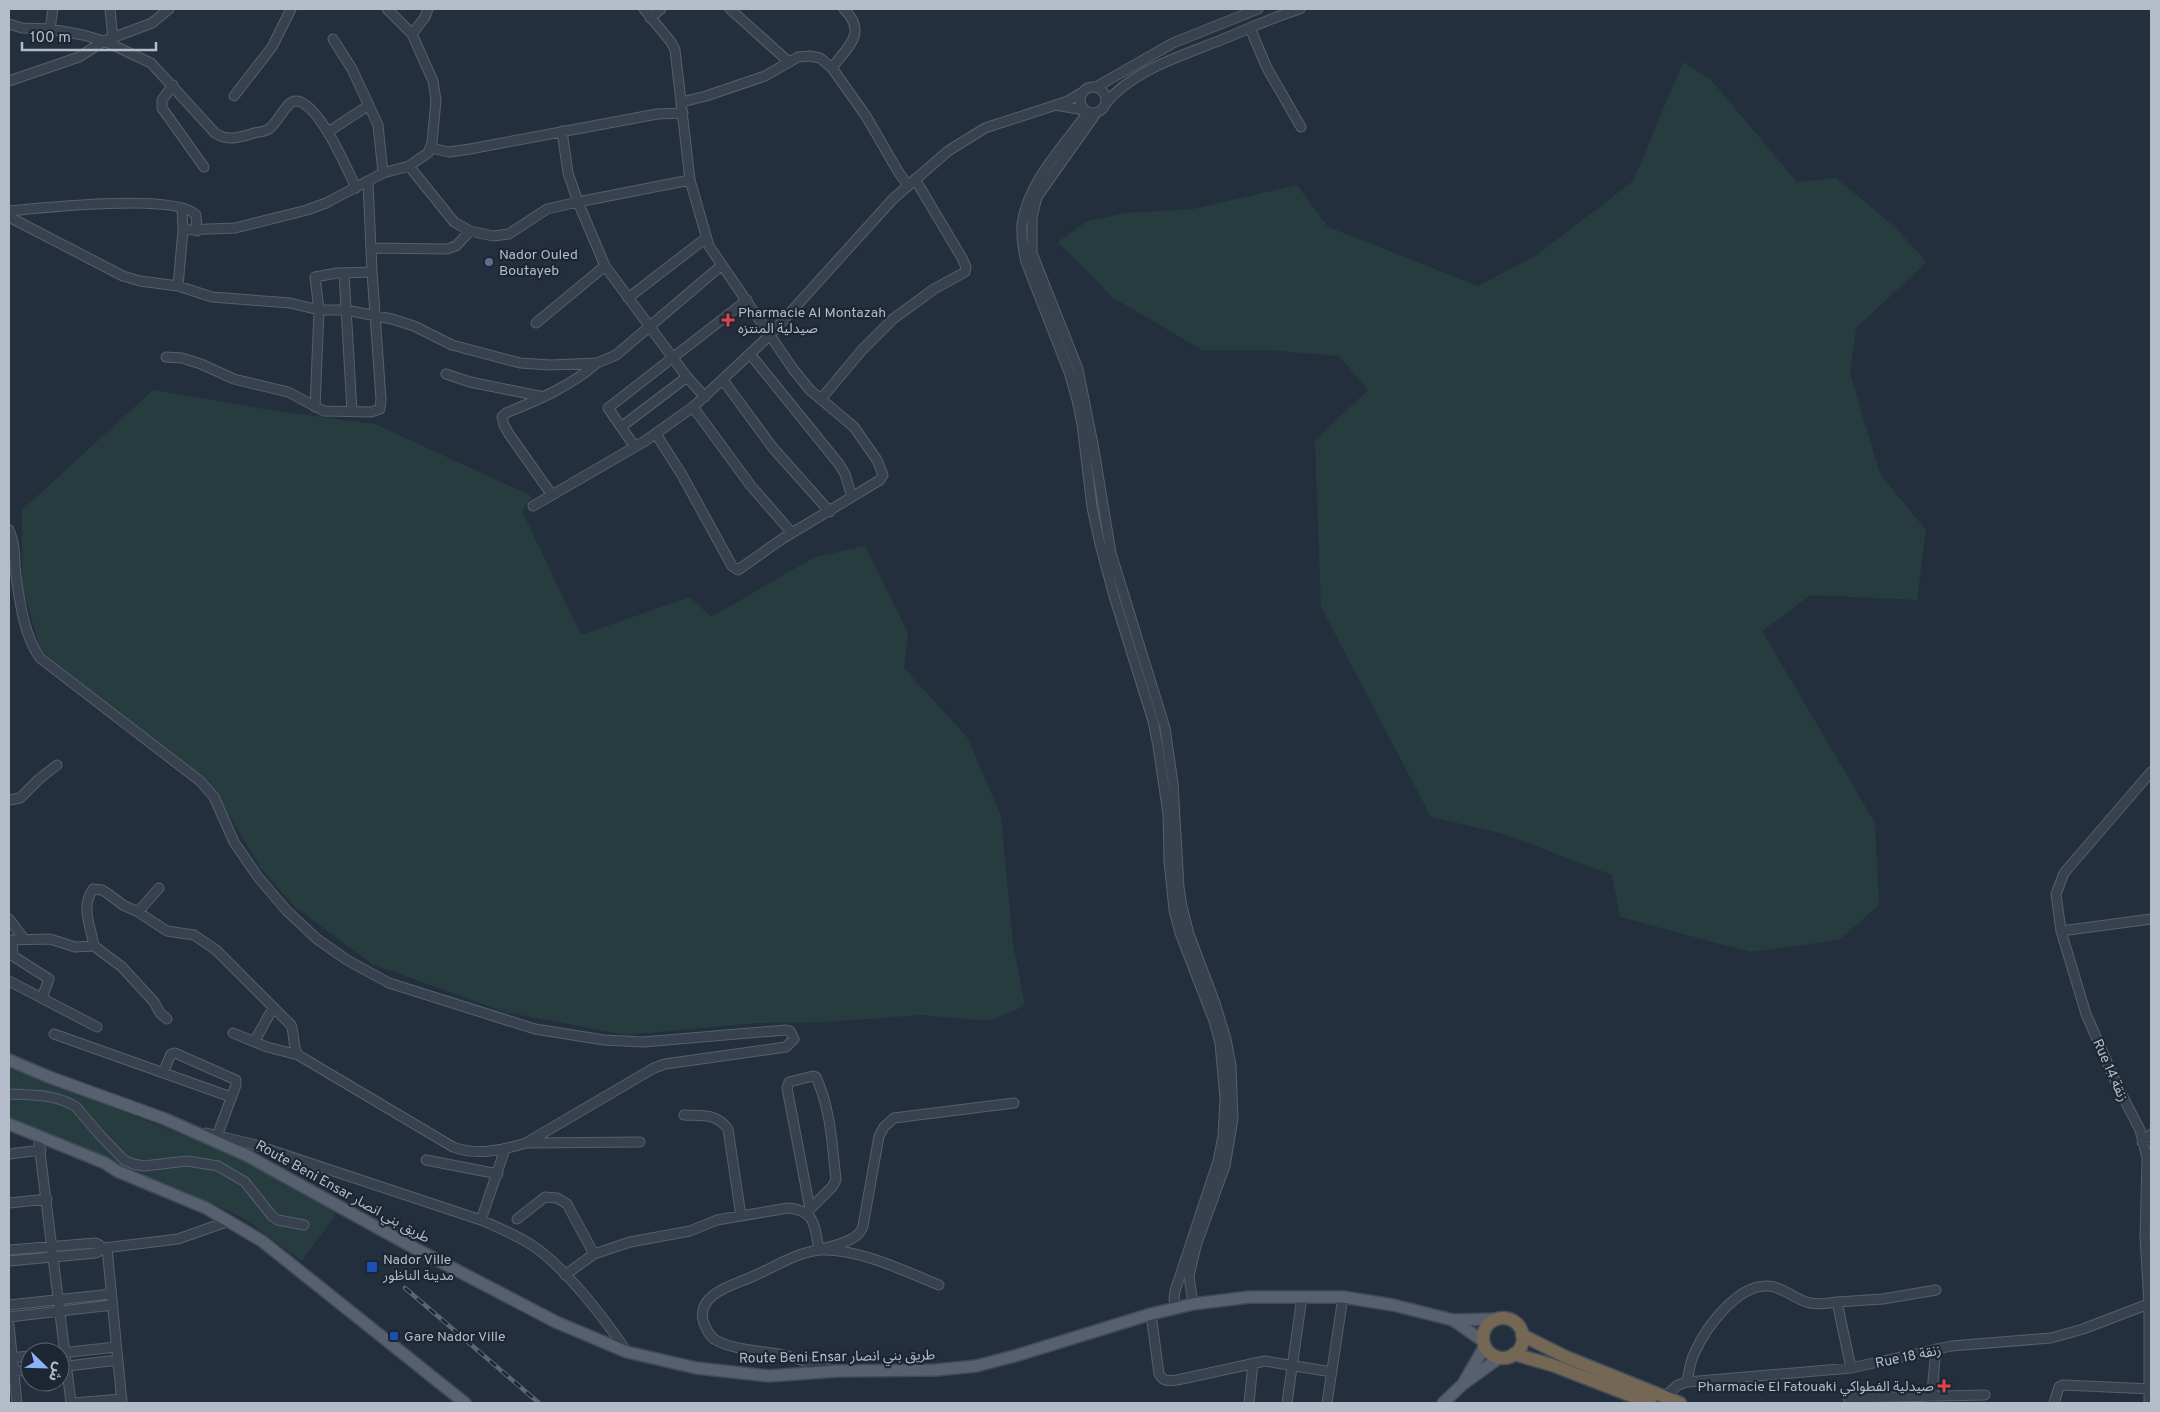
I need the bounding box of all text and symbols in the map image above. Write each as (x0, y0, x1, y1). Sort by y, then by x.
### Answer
scale bar (22, 20, 156, 52)
text: 100 m (30, 29, 71, 48)
place label: Nador Ouled Boutayeb (499, 247, 578, 280)
marker: Nador Ouled Boutayeb (483, 256, 495, 268)
place label: Pharmacie Al Montazah صيدلية المنتزه (738, 305, 886, 338)
marker: Pharmacie Al Montazah صيدلية المنتزه (722, 314, 734, 326)
street label: Rue 14 زنقة (2088, 1037, 2131, 1105)
street label: Route Beni Ensar طريق بني انصار (252, 1137, 432, 1248)
place label: Nador Ville مدينة الناظور (382, 1252, 454, 1285)
marker: Nador Ville مدينة الناظور (365, 1260, 379, 1274)
place label: Gare Nador Ville (404, 1329, 506, 1346)
marker: Gare Nador Ville (388, 1330, 400, 1342)
north arrow (20, 1342, 70, 1392)
street label: Rue 18 زنقة (1874, 1342, 1943, 1373)
street label: Route Beni Ensar طريق بني انصار (739, 1347, 935, 1369)
text: ش (44, 1359, 67, 1384)
place label: Pharmacie El Fatouaki صيدلية الفطواكي (1697, 1379, 1934, 1397)
marker: Pharmacie El Fatouaki صيدلية الفطواكي (1938, 1380, 1950, 1392)

